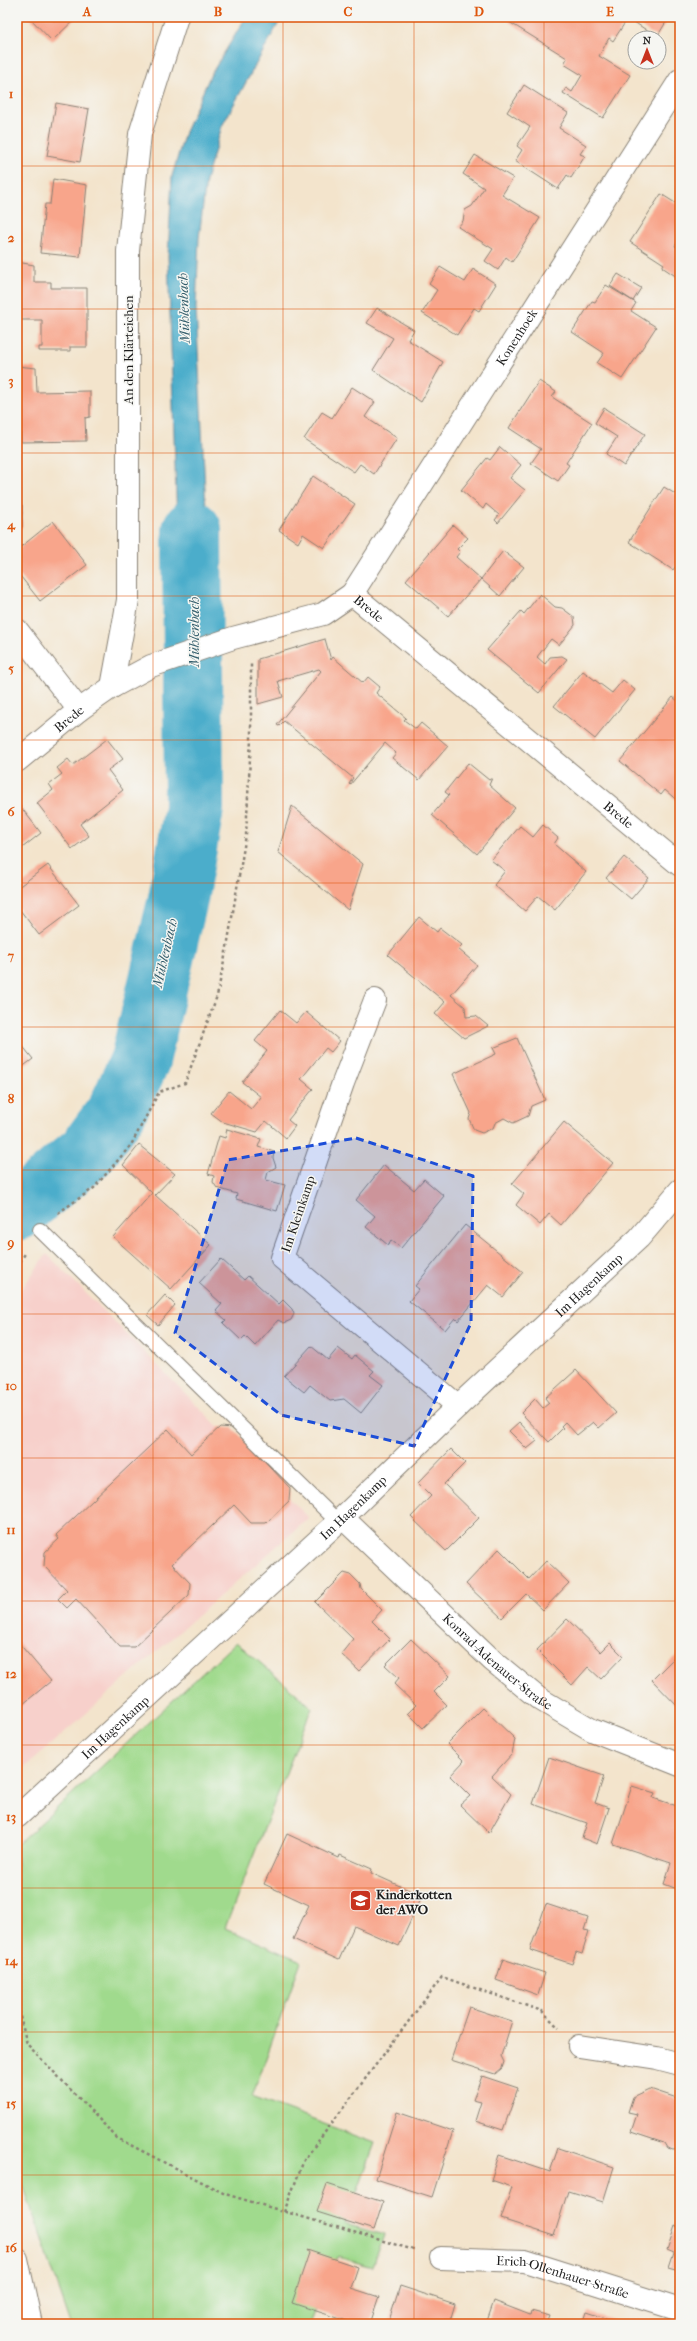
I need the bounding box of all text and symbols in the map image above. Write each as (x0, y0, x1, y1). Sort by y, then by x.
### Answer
text: A (82, 4, 92, 19)
text: B (214, 4, 223, 19)
text: C (344, 4, 353, 19)
text: D (474, 4, 484, 19)
text: E (606, 4, 614, 19)
north arrow (627, 30, 667, 70)
text: N (643, 34, 652, 47)
text: 1 (9, 86, 14, 101)
text: 2 (8, 230, 15, 245)
water label: Mühlenbach (174, 273, 194, 344)
street label: An den Klärteichen (121, 295, 136, 405)
street label: Konenhoek (492, 306, 540, 368)
text: 3 (8, 373, 14, 389)
text: 4 (6, 517, 16, 533)
street label: Brede (351, 592, 387, 625)
water label: Mühlenbach (186, 597, 203, 668)
text: 5 (8, 661, 14, 676)
street label: Brede (51, 701, 87, 735)
street label: Brede (601, 798, 637, 831)
text: 6 (7, 804, 15, 819)
water label: Mühlenbach (149, 917, 181, 990)
text: 7 (7, 948, 15, 963)
text: 8 (8, 1091, 15, 1106)
street label: Im Kleinkamp (278, 1174, 318, 1254)
text: 9 (7, 1235, 15, 1251)
street label: Im Hagenkamp (552, 1250, 625, 1320)
text: 10 (5, 1378, 17, 1393)
street label: Im Hagenkamp (317, 1472, 389, 1543)
text: 11 (6, 1522, 16, 1537)
street label: Konrad-Adenauer-Straße (440, 1610, 556, 1713)
text: 12 (5, 1666, 17, 1681)
street label: Im Hagenkamp (78, 1692, 152, 1762)
text: 13 (6, 1809, 16, 1825)
place label: Kinderkotten der AWO (376, 1887, 452, 1917)
school or university icon: Kinderkotten der AWO (347, 1888, 373, 1914)
text: 14 (5, 1953, 18, 1969)
text: 15 (6, 2096, 16, 2111)
text: 16 (5, 2240, 18, 2255)
street label: Erich-Ollenhauer-Straße (496, 2252, 631, 2301)

